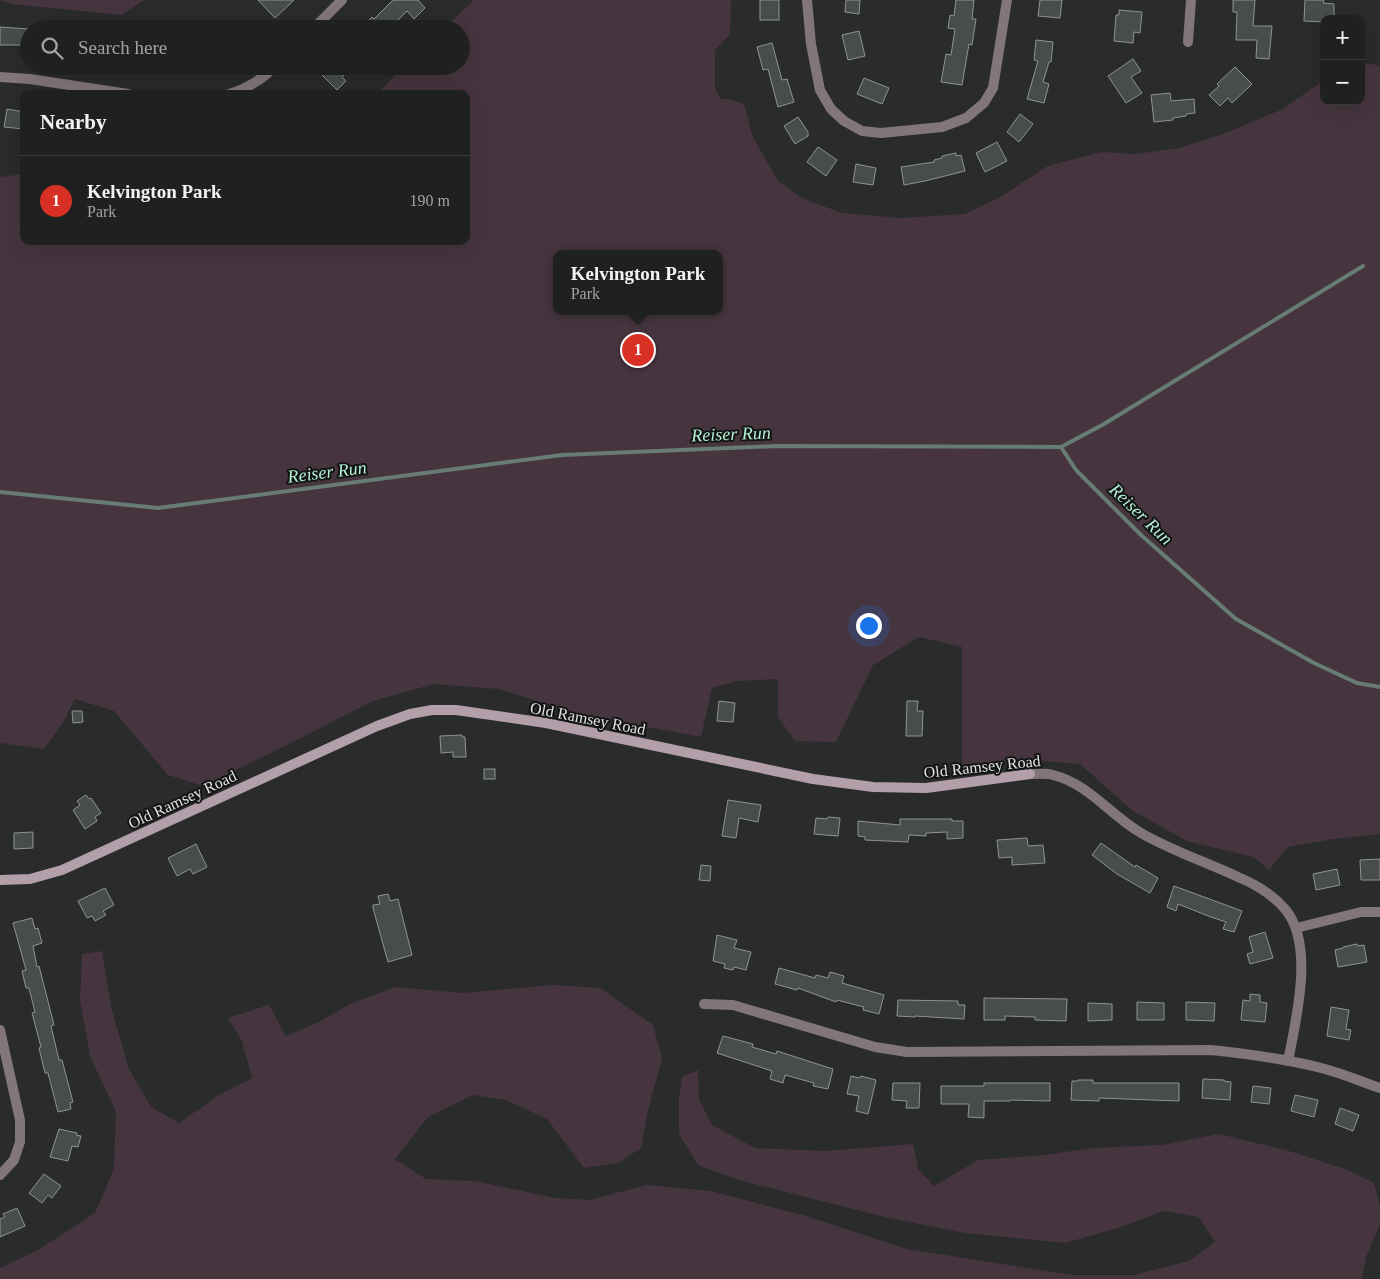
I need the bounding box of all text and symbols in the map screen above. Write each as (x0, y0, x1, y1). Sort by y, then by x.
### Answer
map controls (1320, 15, 1365, 105)
button: + (1320, 15, 1365, 60)
search box (20, 20, 470, 75)
icon: search (38, 34, 66, 62)
text: Search here (78, 37, 167, 58)
button: − (1320, 60, 1365, 105)
text: Nearby (40, 110, 107, 134)
text: Kelvington Park (87, 181, 222, 202)
text: 1 (52, 192, 60, 209)
text: 190 m (410, 192, 450, 209)
text: Park (87, 203, 116, 220)
popup (553, 250, 723, 315)
text: Kelvington Park (571, 263, 705, 284)
text: Park (571, 285, 600, 302)
pin: 1 (622, 331, 654, 369)
water label: Reiser Run (690, 423, 771, 445)
water label: Reiser Run (285, 457, 368, 487)
water label: Reiser Run (1105, 479, 1177, 549)
your location (856, 613, 882, 639)
street label: Old Ramsey Road (529, 699, 647, 739)
street label: Old Ramsey Road (923, 752, 1041, 782)
street label: Old Ramsey Road (125, 767, 239, 833)

